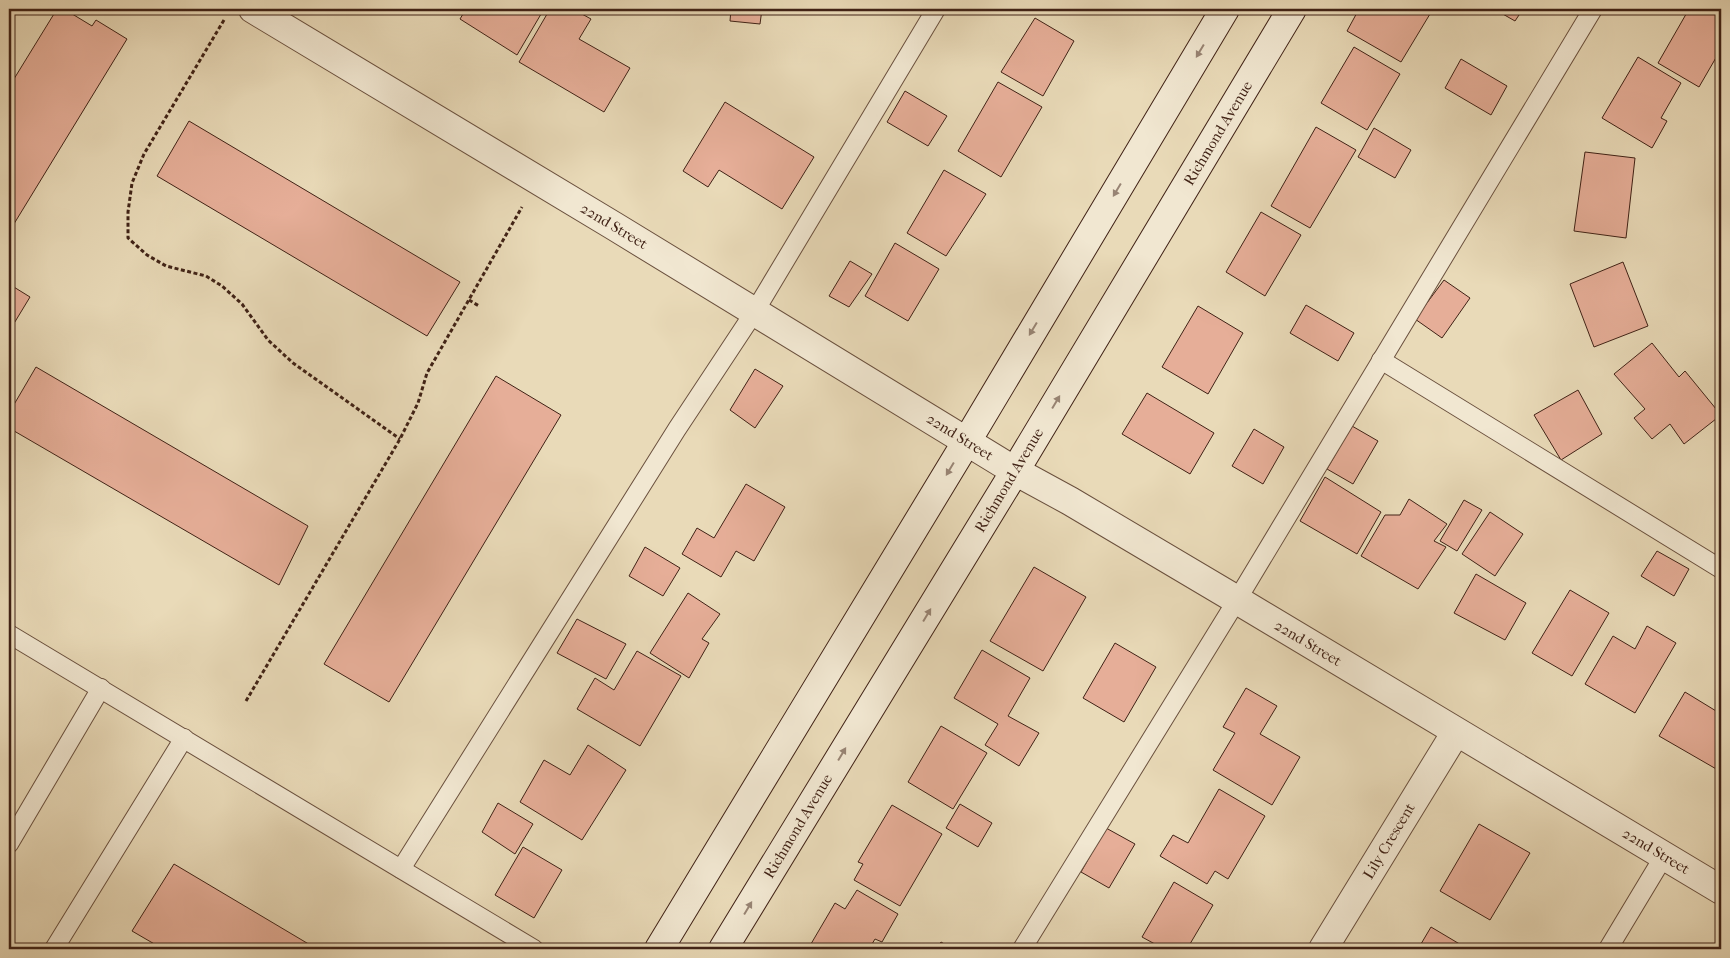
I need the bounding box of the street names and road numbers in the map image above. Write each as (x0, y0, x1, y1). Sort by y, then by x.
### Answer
street label: Richmond Avenue (1180, 77, 1257, 188)
street label: 22nd Street (577, 199, 651, 253)
street label: 22nd Street (923, 409, 997, 465)
street label: Richmond Avenue (971, 424, 1048, 535)
street label: 22nd Street (1271, 616, 1345, 670)
street label: Richmond Avenue (760, 770, 837, 881)
street label: Lily Crescent (1359, 799, 1419, 882)
street label: 22nd Street (1619, 824, 1693, 878)

